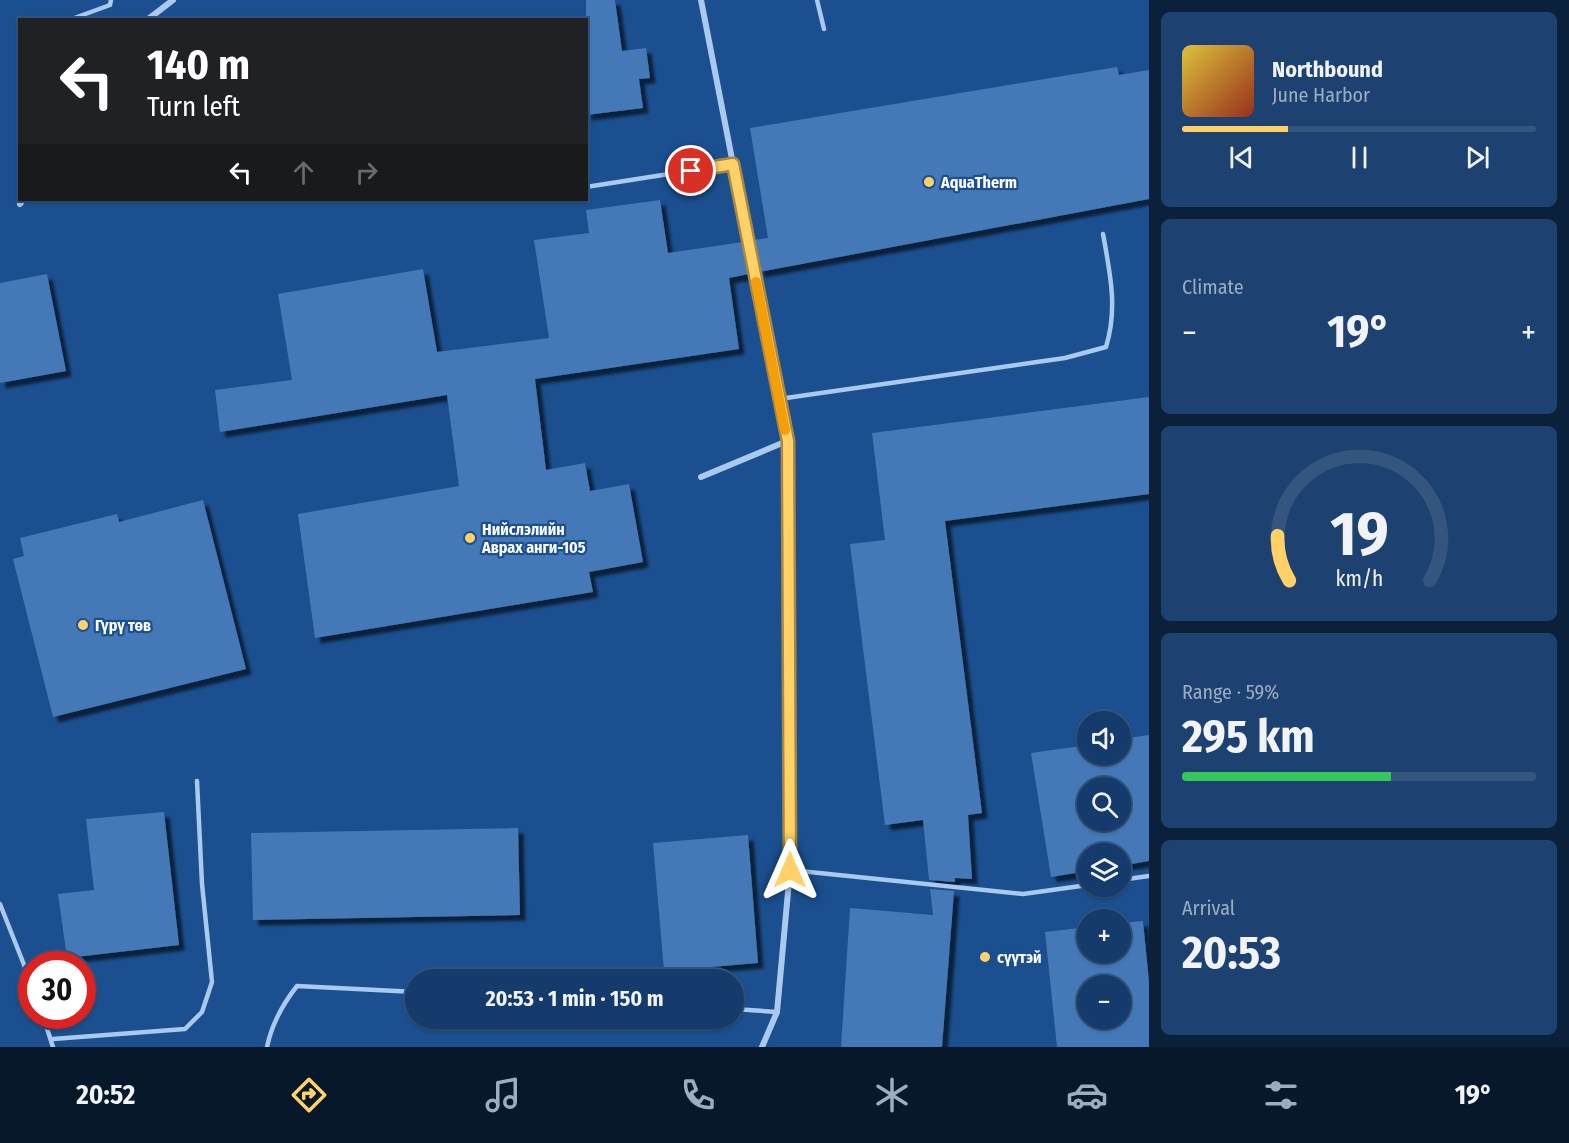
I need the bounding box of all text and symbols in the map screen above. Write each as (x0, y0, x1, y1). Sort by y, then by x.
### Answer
text: 140 m (147, 40, 250, 90)
icon: left (48, 42, 126, 120)
text: Northbound (1272, 56, 1383, 83)
text: June Harbor (1272, 83, 1370, 107)
text: Turn left (147, 91, 240, 123)
icon: previous (1225, 141, 1258, 174)
icon: pause (1343, 141, 1376, 174)
icon: next (1461, 141, 1494, 174)
pin (665, 145, 716, 196)
icon: arrive (674, 154, 707, 187)
icon: left (224, 156, 257, 189)
icon: ahead (287, 156, 320, 189)
icon: right (350, 156, 383, 189)
place label: AquaTherm (940, 173, 1017, 192)
marker: AquaTherm (922, 175, 936, 189)
text: Climate (1182, 275, 1244, 299)
text: 19° (1327, 305, 1391, 359)
text: − (1182, 313, 1197, 353)
text: + (1521, 313, 1536, 353)
text: 19 (1330, 497, 1388, 572)
place label: Нийслэлийн Аврах анги-105 (481, 520, 586, 557)
marker: Нийслэлийн Аврах анги-105 (463, 531, 477, 545)
text: km/h (1335, 566, 1383, 592)
place label: Гүрү төв (95, 616, 151, 635)
marker: Гүрү төв (76, 618, 90, 632)
text: Range · 59% (1182, 680, 1279, 704)
text: 295 km (1182, 710, 1315, 764)
map controls (1077, 711, 1131, 1029)
button: sound (1077, 711, 1131, 765)
button: search (1077, 777, 1131, 831)
position arrow (758, 838, 822, 902)
button: layers (1077, 843, 1131, 897)
text: Arrival (1182, 896, 1235, 920)
button: + (1077, 909, 1131, 963)
text: 20:53 (1182, 926, 1281, 980)
place label: сүүтэй (997, 948, 1042, 967)
marker: сүүтэй (978, 950, 992, 964)
speed limit sign: 30 (18, 951, 96, 1029)
button: − (1077, 975, 1131, 1029)
text: 20:53 · 1 min · 150 m (485, 985, 664, 1012)
icon: directions (288, 1074, 330, 1116)
icon: music (482, 1074, 524, 1116)
icon: phone (677, 1074, 719, 1116)
icon: climate (871, 1074, 913, 1116)
icon: car (1066, 1074, 1108, 1116)
icon: filters (1260, 1074, 1302, 1116)
text: 20:52 (76, 1079, 135, 1111)
text: 19° (1455, 1079, 1493, 1111)

